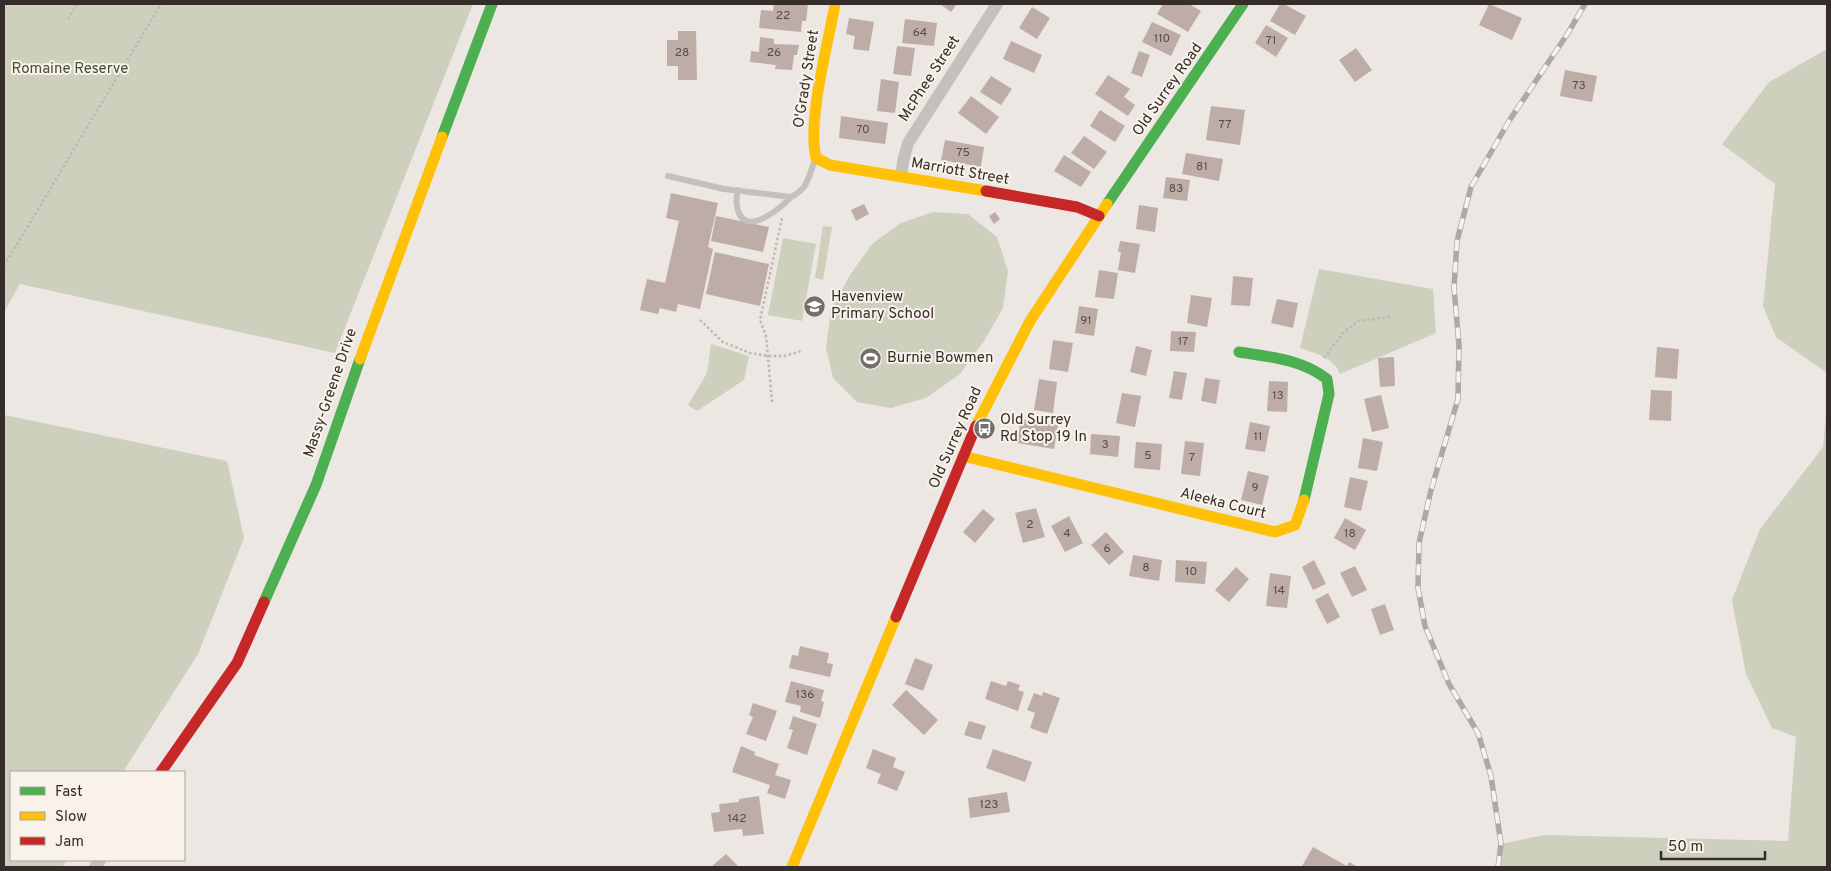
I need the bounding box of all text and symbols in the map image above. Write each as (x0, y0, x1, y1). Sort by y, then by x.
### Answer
house number: 22 (776, 8, 790, 24)
house number: 64 (913, 25, 927, 41)
street label: O'Grady Street (790, 28, 824, 130)
house number: 110 (1154, 31, 1170, 47)
street label: McPhee Street (895, 32, 965, 126)
house number: 71 (1266, 33, 1276, 49)
street label: Old Surrey Road (1129, 40, 1207, 140)
house number: 28 (675, 45, 689, 61)
house number: 26 (767, 45, 781, 61)
park label: Romaine Reserve (12, 60, 128, 79)
house number: 73 (1572, 78, 1586, 94)
house number: 77 (1219, 117, 1231, 133)
house number: 70 (856, 122, 870, 138)
house number: 75 (956, 145, 970, 161)
street label: Marriott Street (910, 154, 1010, 190)
house number: 81 (1196, 159, 1208, 175)
house number: 83 (1169, 181, 1183, 197)
place label: Havenview Primary School (831, 288, 934, 324)
school or university icon: Havenview Primary School (803, 294, 827, 318)
house number: 91 (1080, 313, 1092, 329)
street label: Massy-Greene Drive (300, 326, 362, 460)
house number: 17 (1178, 334, 1188, 350)
sports icon: Burnie Bowmen (859, 346, 883, 370)
place label: Burnie Bowmen (887, 349, 994, 368)
street label: Old Surrey Road (925, 384, 987, 492)
house number: 13 (1272, 388, 1284, 404)
place label: Old Surrey Rd Stop 19 In (1000, 411, 1087, 447)
bus stop icon: Old Surrey Rd Stop 19 In (972, 417, 996, 441)
house number: 11 (1254, 429, 1262, 445)
house number: 3 (1101, 437, 1109, 453)
house number: 5 (1144, 448, 1152, 464)
house number: 7 (1189, 450, 1195, 466)
house number: 9 (1251, 480, 1259, 496)
street label: Aleeka Court (1178, 484, 1268, 524)
house number: 2 (1026, 517, 1034, 533)
house number: 4 (1063, 526, 1071, 542)
house number: 18 (1344, 526, 1356, 542)
house number: 6 (1103, 541, 1111, 557)
house number: 8 (1142, 560, 1150, 576)
house number: 10 (1185, 564, 1197, 580)
house number: 14 (1273, 583, 1285, 599)
house number: 136 (796, 687, 814, 703)
legend (10, 771, 185, 861)
text: Fast (55, 783, 83, 802)
house number: 123 (979, 797, 999, 813)
text: Slow (55, 808, 87, 827)
house number: 142 (727, 811, 747, 827)
scale bar (1661, 828, 1765, 860)
text: Jam (55, 833, 84, 852)
text: 50 m (1668, 838, 1703, 857)

